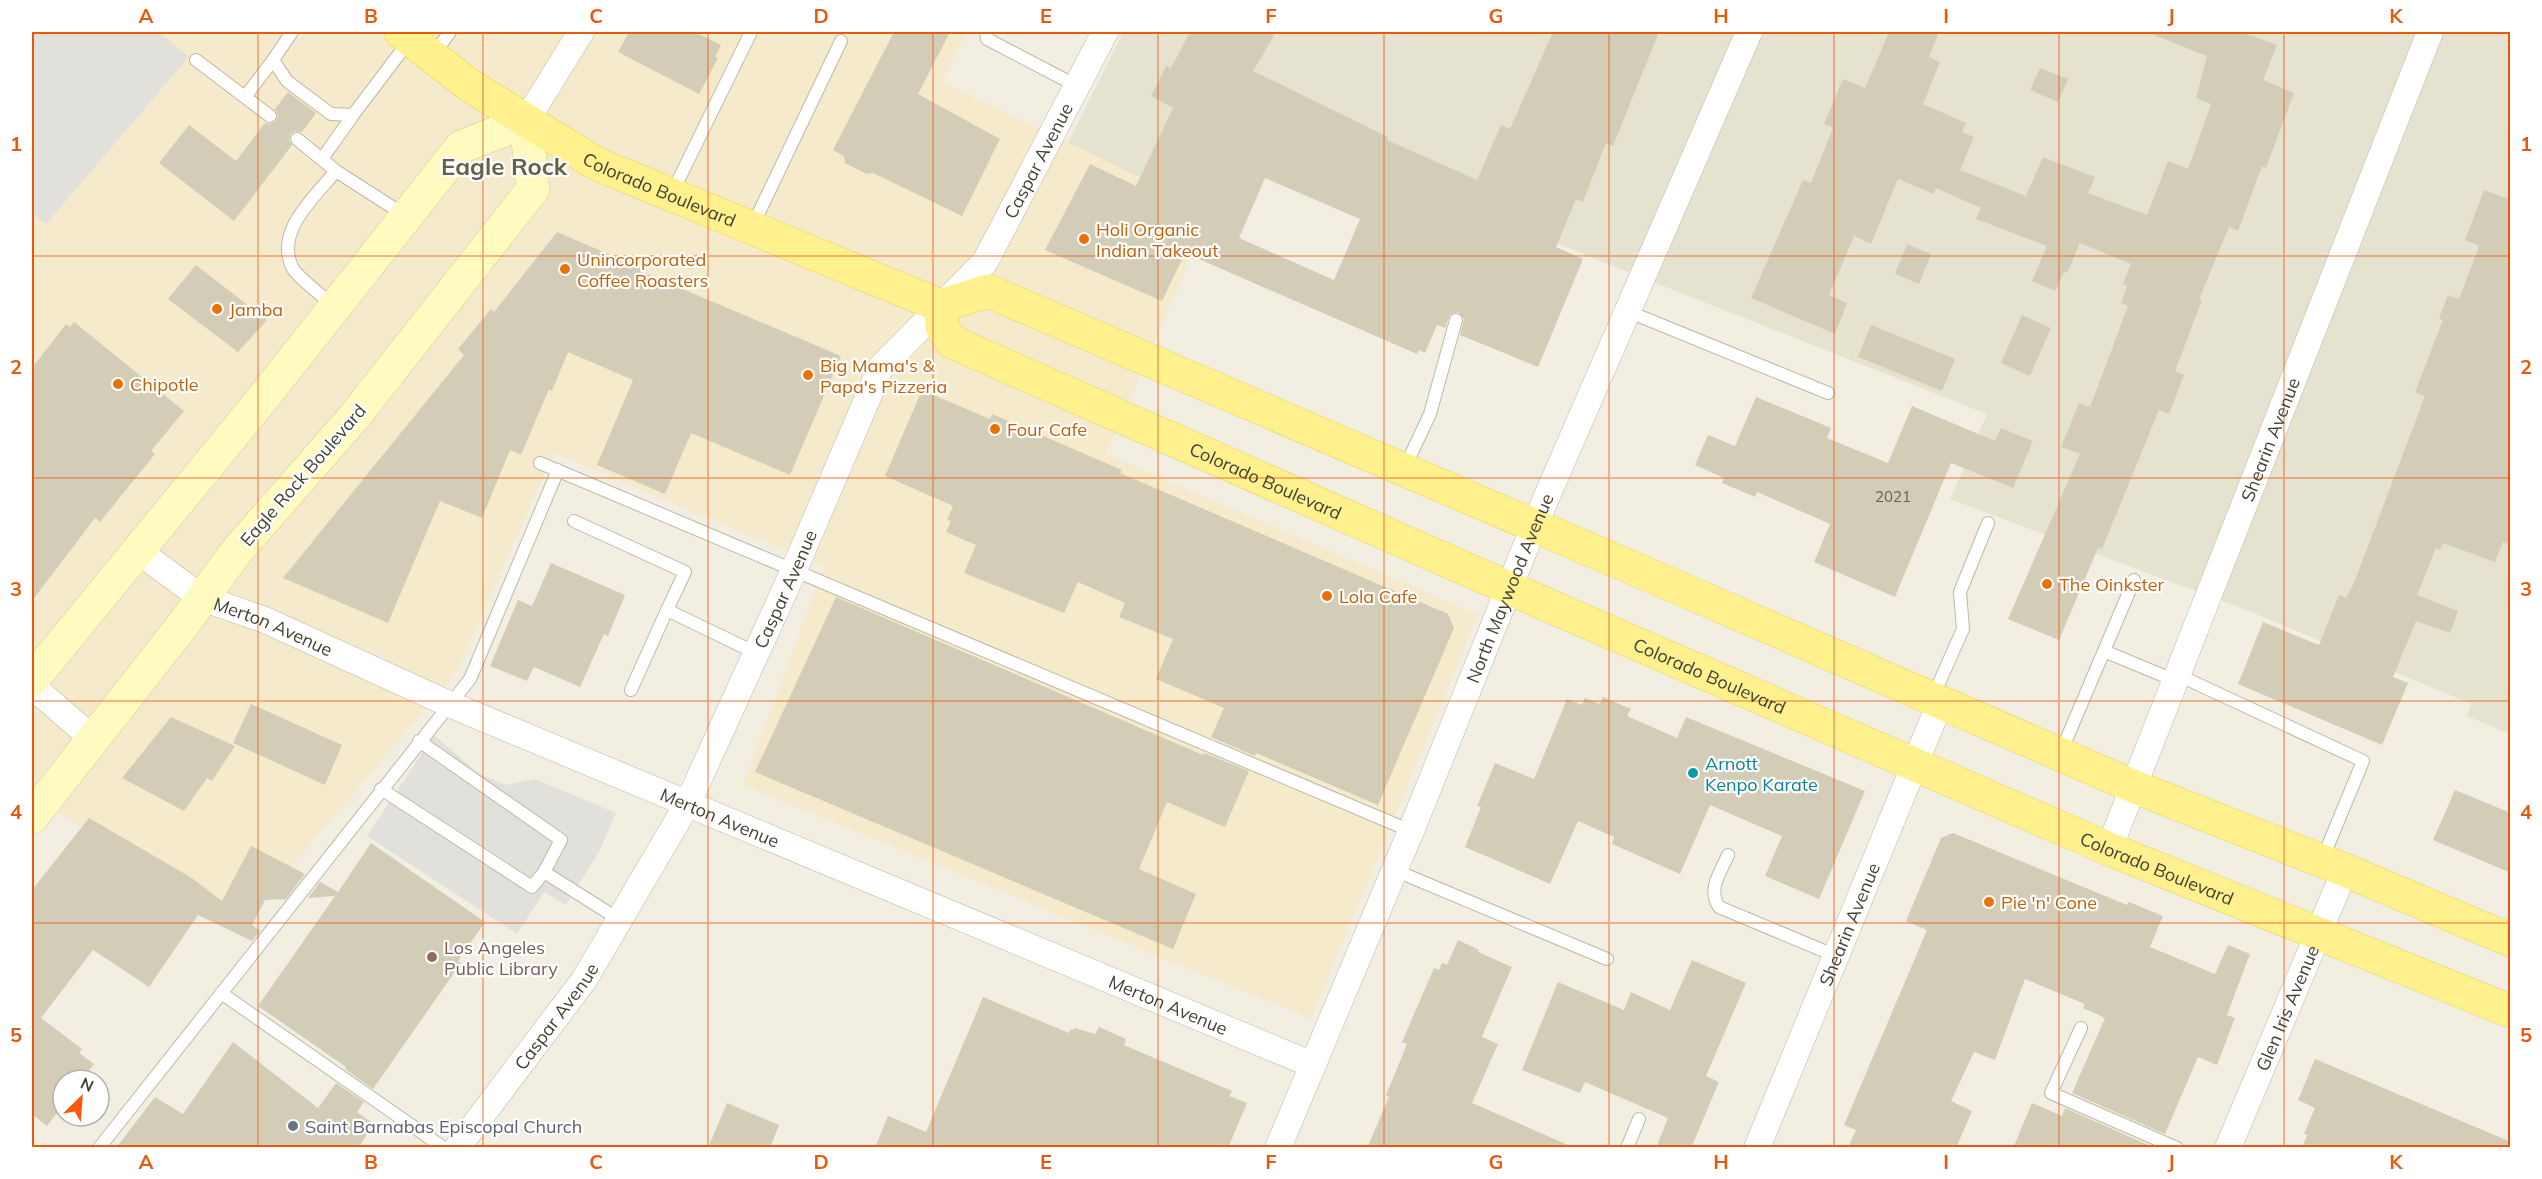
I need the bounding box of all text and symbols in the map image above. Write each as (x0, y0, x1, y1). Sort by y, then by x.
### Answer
text: A (139, 3, 154, 28)
text: B (364, 3, 378, 28)
text: C (589, 3, 603, 28)
text: D (813, 3, 829, 28)
text: E (1040, 3, 1052, 28)
text: F (1265, 3, 1277, 28)
text: G (1489, 3, 1503, 28)
text: H (1713, 3, 1729, 28)
text: I (1943, 3, 1949, 28)
text: J (2167, 3, 2175, 28)
text: K (2389, 3, 2403, 28)
street label: Caspar Avenue (998, 99, 1078, 222)
text: 1 (10, 131, 22, 156)
text: 1 (2520, 131, 2532, 156)
street label: Colorado Boulevard (579, 147, 739, 232)
district label: Eagle Rock (441, 151, 568, 181)
place label: Holi Organic Indian Takeout (1096, 218, 1218, 262)
marker: Holi Organic Indian Takeout (1077, 232, 1091, 246)
place label: Unincorporated Coffee Roasters (577, 248, 708, 292)
marker: Unincorporated Coffee Roasters (558, 262, 572, 276)
place label: Jamba (229, 298, 283, 321)
marker: Jamba (210, 302, 224, 316)
text: 2 (10, 354, 22, 379)
place label: Big Mama's & Papa's Pizzeria (820, 354, 947, 398)
text: 2 (2520, 354, 2532, 379)
marker: Big Mama's & Papa's Pizzeria (801, 368, 815, 382)
place label: Chipotle (130, 373, 199, 396)
street label: Shearin Avenue (2235, 374, 2305, 505)
marker: Chipotle (111, 377, 125, 391)
street label: Eagle Rock Boulevard (235, 399, 371, 551)
place label: Four Cafe (1007, 418, 1087, 441)
marker: Four Cafe (988, 422, 1002, 436)
street label: Colorado Boulevard (1186, 437, 1345, 524)
house number: 2021 (1875, 487, 1911, 506)
street label: North Maywood Avenue (1461, 490, 1558, 686)
street label: Caspar Avenue (749, 526, 821, 652)
place label: The Oinkster (2059, 573, 2165, 596)
text: 3 (10, 576, 22, 601)
text: 3 (2520, 576, 2532, 601)
marker: The Oinkster (2040, 577, 2054, 591)
place label: Lola Cafe (1339, 585, 1417, 608)
marker: Lola Cafe (1320, 589, 1334, 603)
street label: Merton Avenue (211, 591, 336, 661)
street label: Colorado Boulevard (1630, 632, 1790, 719)
place label: Arnott Kenpo Karate (1705, 752, 1818, 796)
marker: Arnott Kenpo Karate (1686, 766, 1700, 780)
street label: Merton Avenue (657, 782, 783, 852)
text: 4 (10, 799, 22, 824)
text: 4 (2520, 799, 2532, 824)
street label: Colorado Boulevard (2077, 826, 2237, 910)
street label: Shearin Avenue (1813, 859, 1885, 989)
place label: Pie 'n' Cone (2001, 891, 2097, 914)
marker: Pie 'n' Cone (1982, 895, 1996, 909)
place label: Los Angeles Public Library (444, 936, 558, 980)
street label: Glen Iris Avenue (2250, 941, 2324, 1074)
marker: Los Angeles Public Library (425, 950, 439, 964)
street label: Caspar Avenue (509, 959, 603, 1074)
street label: Merton Avenue (1105, 970, 1231, 1040)
text: 5 (10, 1022, 22, 1047)
text: 5 (2520, 1022, 2532, 1047)
north arrow (51, 1068, 111, 1128)
text: N (78, 1073, 97, 1096)
place label: Saint Barnabas Episcopal Church (305, 1115, 582, 1138)
marker: Saint Barnabas Episcopal Church (286, 1119, 300, 1133)
text: A (139, 1149, 154, 1174)
text: B (364, 1149, 378, 1174)
text: C (589, 1149, 603, 1174)
text: D (813, 1149, 829, 1174)
text: E (1040, 1149, 1052, 1174)
text: F (1265, 1149, 1277, 1174)
text: G (1489, 1149, 1503, 1174)
text: H (1713, 1149, 1729, 1174)
text: I (1943, 1149, 1949, 1174)
text: J (2167, 1149, 2175, 1174)
text: K (2389, 1149, 2403, 1174)

